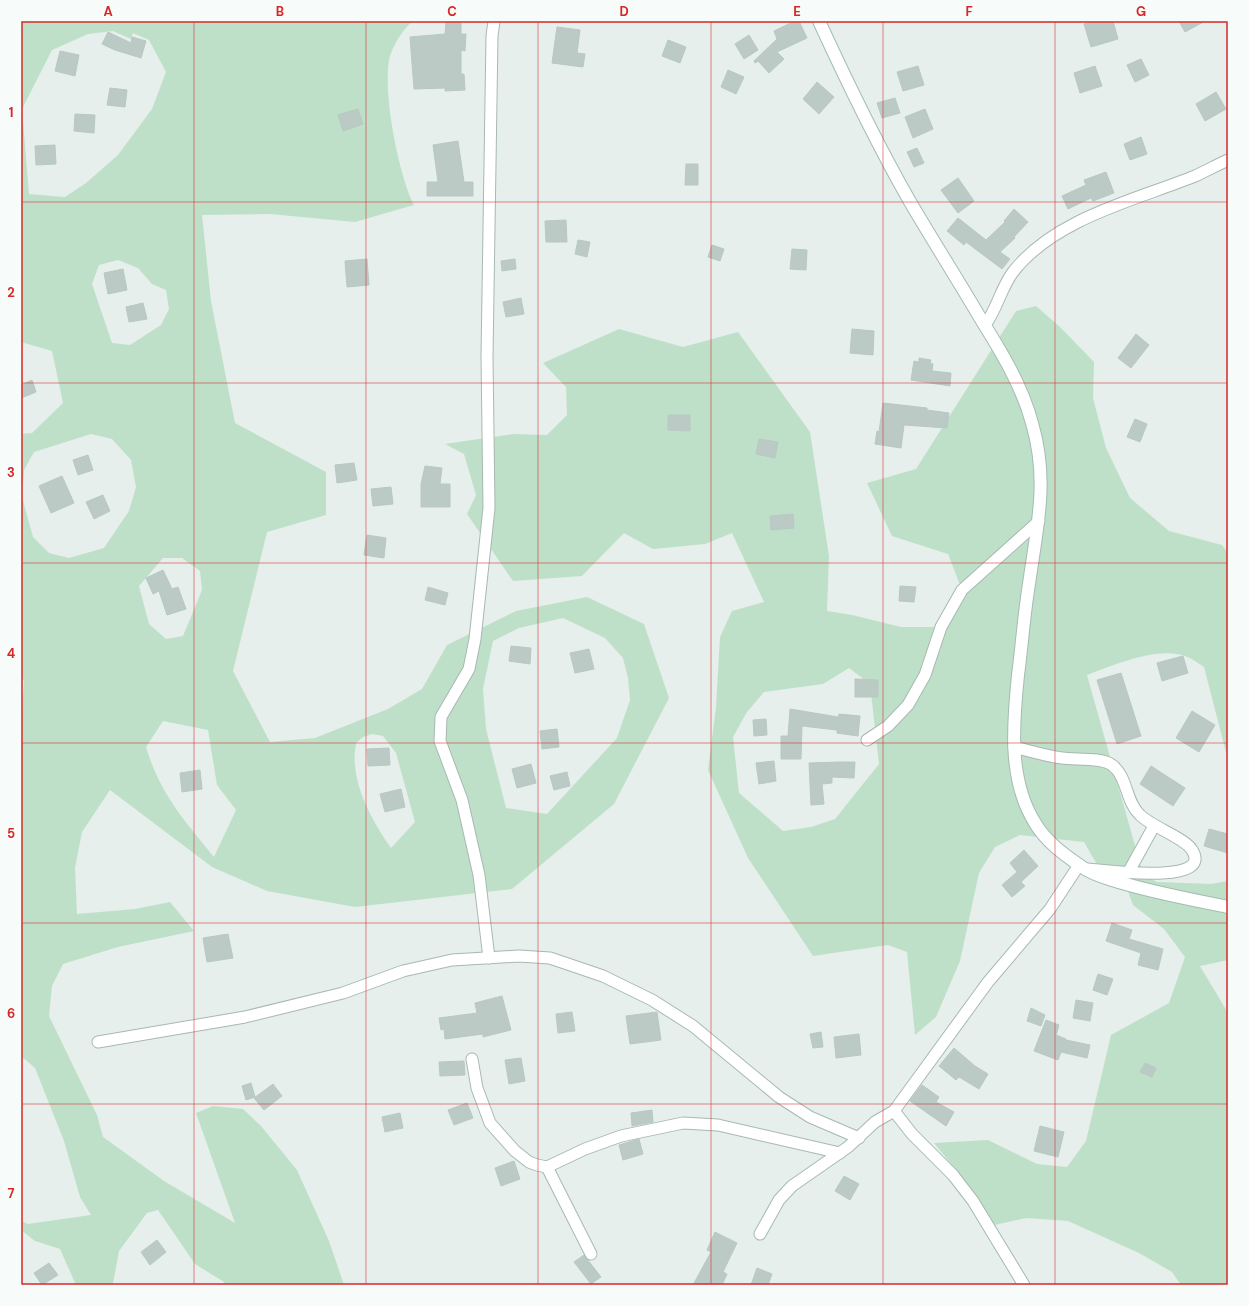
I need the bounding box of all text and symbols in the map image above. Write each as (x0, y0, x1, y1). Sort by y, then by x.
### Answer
text: A (103, 3, 113, 20)
text: B (276, 3, 284, 20)
text: C (447, 3, 457, 20)
text: D (619, 3, 629, 20)
text: E (793, 3, 801, 20)
text: F (965, 3, 973, 20)
text: G (1136, 3, 1146, 20)
text: 1 (9, 104, 13, 121)
text: 2 (7, 284, 15, 301)
text: 3 (7, 464, 15, 481)
text: 4 (7, 645, 15, 662)
text: 5 (7, 825, 15, 842)
text: 6 (7, 1005, 15, 1022)
text: 7 (8, 1185, 15, 1202)

